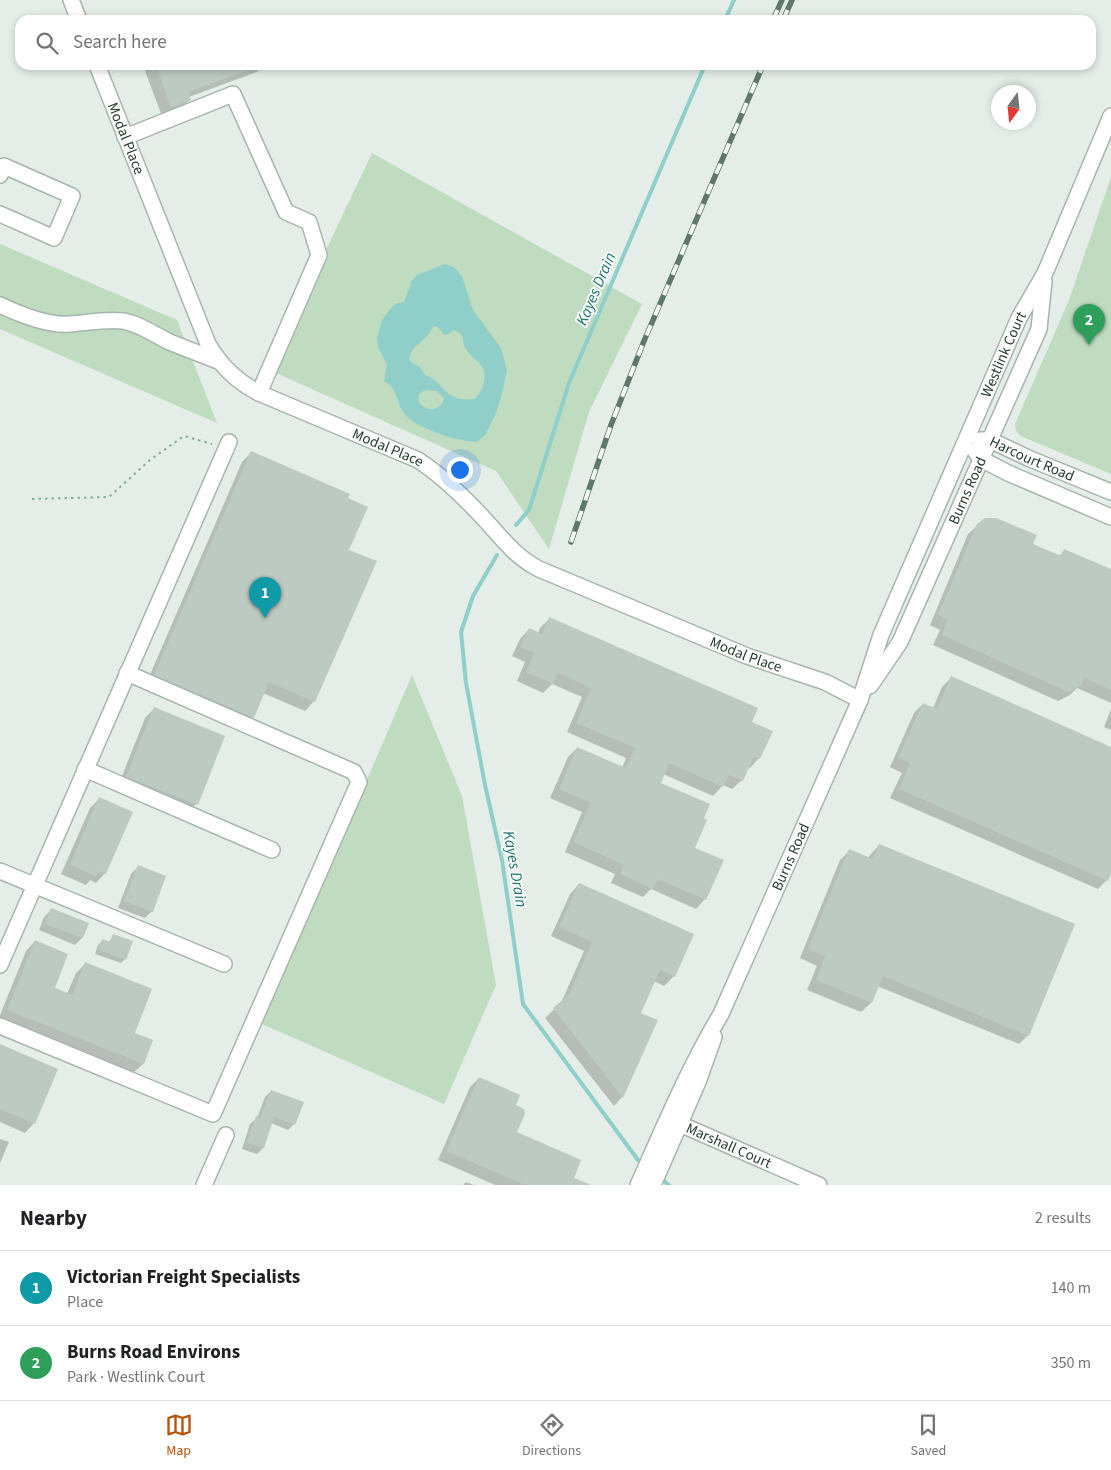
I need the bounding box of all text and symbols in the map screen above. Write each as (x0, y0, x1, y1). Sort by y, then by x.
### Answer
search box (15, 15, 1096, 70)
icon: search (33, 29, 61, 57)
text: Search here (73, 29, 167, 56)
north arrow (991, 85, 1036, 130)
street label: Modal Place (102, 99, 150, 177)
water label: Kayes Drain (571, 249, 621, 329)
pin: 2 (1073, 304, 1105, 345)
street label: Westlink Court (975, 307, 1031, 401)
street label: Modal Place (349, 423, 428, 472)
street label: Harcourt Road (986, 431, 1078, 486)
street label: Burns Road (943, 453, 991, 528)
your location (447, 457, 473, 483)
pin: 1 (249, 577, 281, 618)
street label: Modal Place (707, 631, 785, 677)
street label: Burns Road (766, 820, 815, 894)
water label: Kayes Drain (497, 829, 533, 909)
street label: Marshall Court (683, 1118, 775, 1173)
text: Nearby (20, 1203, 87, 1233)
text: 2 results (1035, 1207, 1091, 1229)
text: Victorian Freight Specialists (67, 1264, 300, 1291)
text: 1 (32, 1277, 40, 1299)
text: 140 m (1051, 1277, 1091, 1299)
text: Place (67, 1291, 103, 1313)
text: Burns Road Environs (67, 1339, 240, 1366)
text: 2 (32, 1352, 40, 1374)
text: 350 m (1051, 1352, 1091, 1374)
text: Park · Westlink Court (67, 1366, 205, 1388)
tab: Map (165, 1411, 193, 1461)
tab: Directions (522, 1411, 581, 1461)
tab: Saved (911, 1411, 946, 1461)

